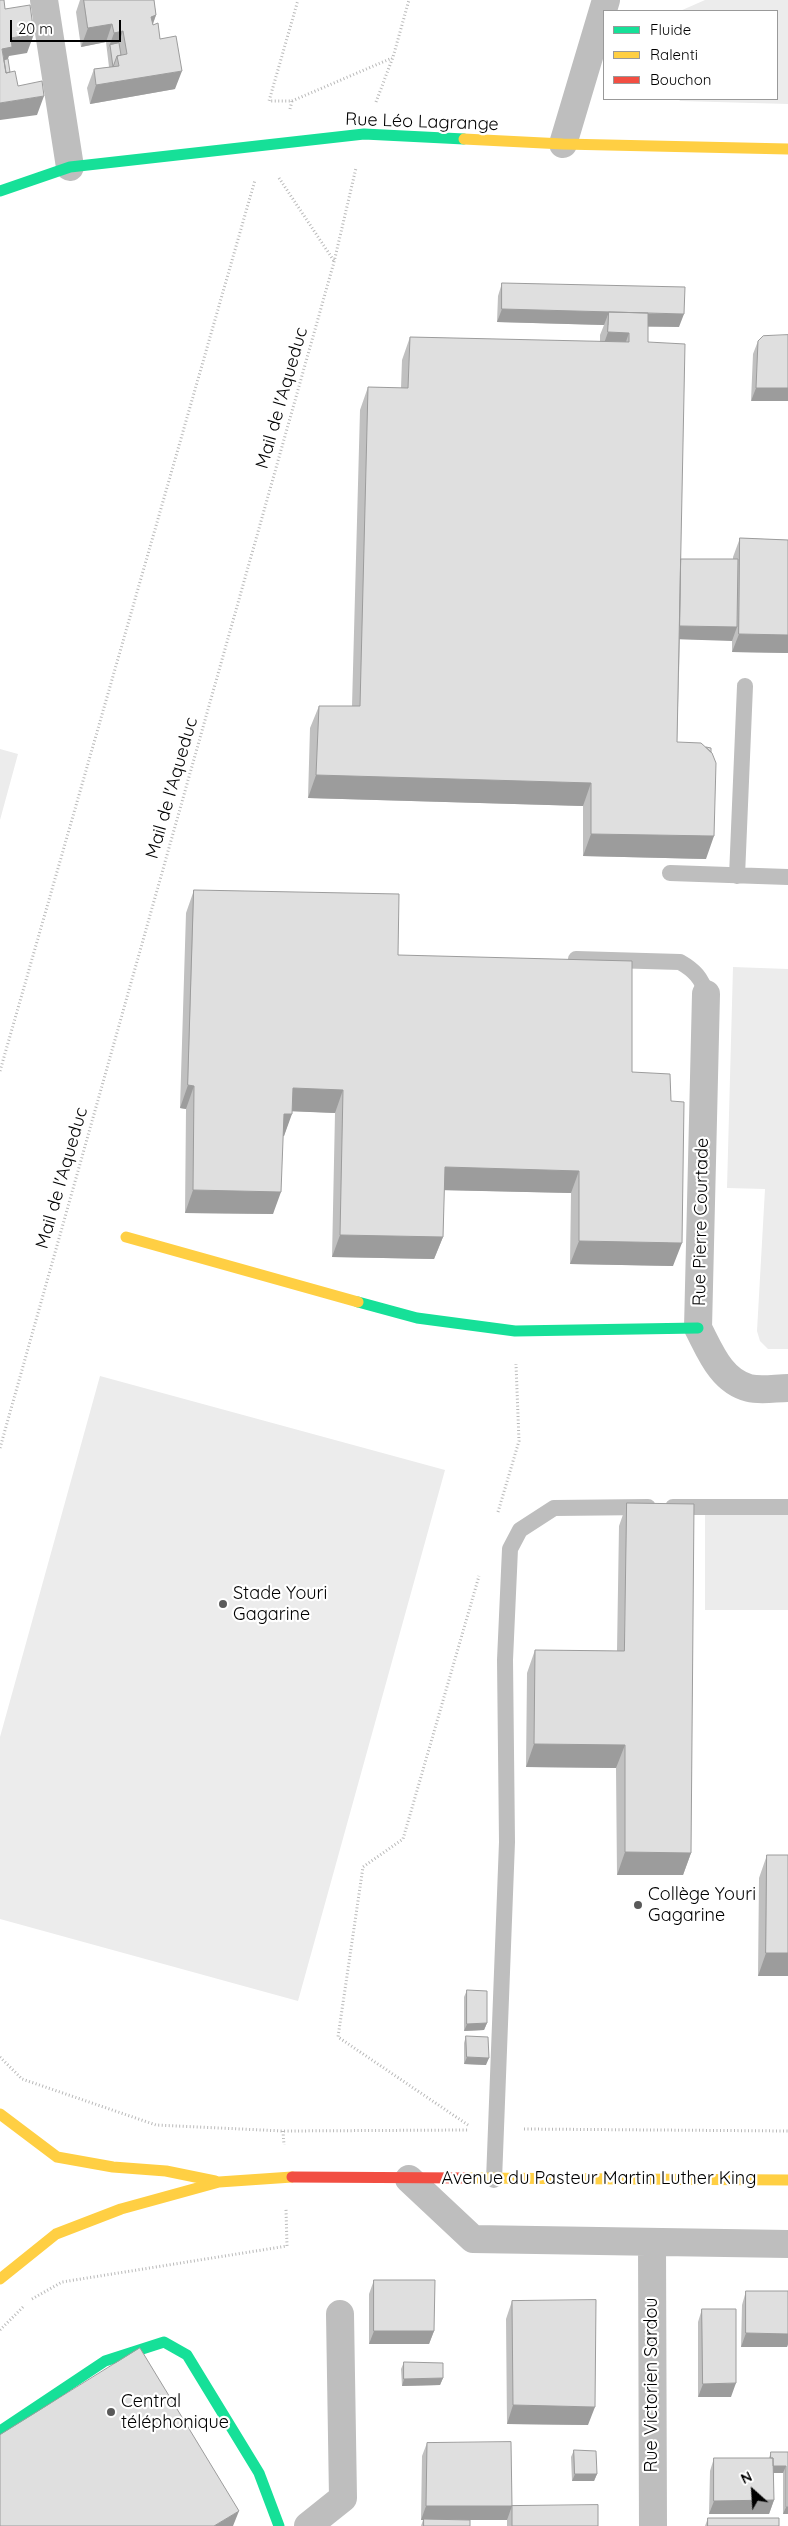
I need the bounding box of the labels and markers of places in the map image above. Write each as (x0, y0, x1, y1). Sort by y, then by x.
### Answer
place label: Stade Youri Gagarine (233, 1583, 327, 1626)
marker: Stade Youri Gagarine (217, 1598, 229, 1610)
place label: Collège Youri Gagarine (648, 1884, 756, 1926)
marker: Collège Youri Gagarine (632, 1899, 644, 1911)
place label: Central téléphonique (121, 2391, 229, 2434)
marker: Central téléphonique (105, 2406, 117, 2418)

